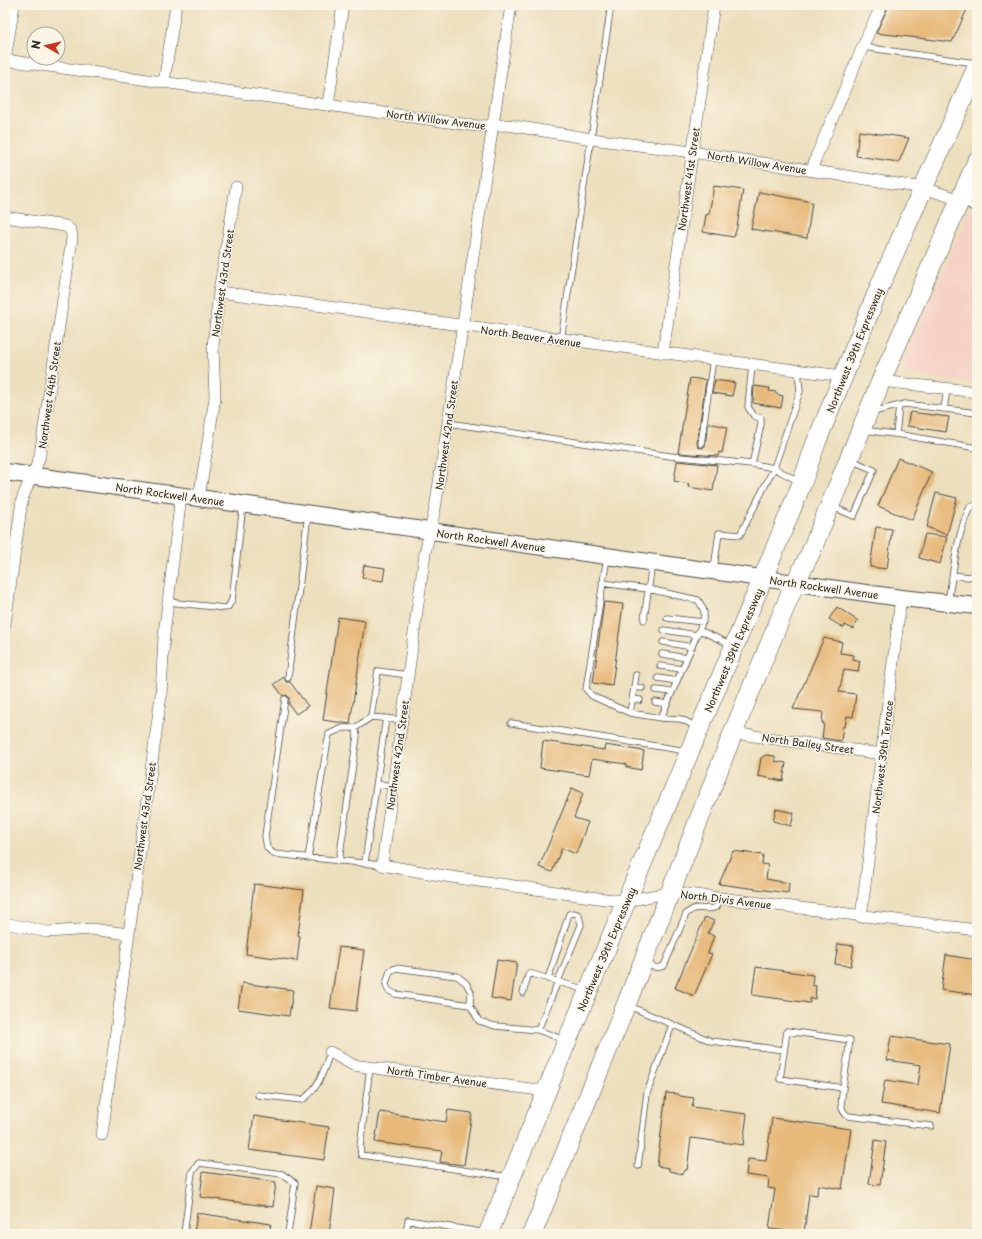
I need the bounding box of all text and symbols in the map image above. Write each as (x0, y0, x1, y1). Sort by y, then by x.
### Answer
north arrow (26, 26, 66, 66)
text: N (27, 39, 45, 50)
street label: North Willow Avenue (385, 105, 487, 133)
street label: Northwest 41st Street (673, 126, 703, 232)
street label: North Willow Avenue (706, 147, 808, 177)
street label: Northwest 43rd Street (207, 228, 237, 338)
street label: Northwest 39th Expressway (822, 285, 887, 415)
street label: North Beaver Avenue (480, 322, 583, 351)
street label: Northwest 44th Street (34, 340, 64, 450)
street label: Northwest 42nd Street (431, 379, 461, 491)
street label: North Rockwell Avenue (114, 479, 226, 509)
street label: North Rockwell Avenue (435, 525, 547, 555)
street label: North Rockwell Avenue (768, 572, 880, 602)
street label: Northwest 39th Expressway (700, 586, 767, 715)
street label: Northwest 42nd Street (382, 699, 412, 811)
street label: Northwest 39th Terrace (868, 699, 896, 815)
street label: North Bailey Street (761, 729, 855, 757)
street label: Northwest 43rd Street (129, 761, 159, 871)
street label: Northwest 39th Expressway (573, 885, 640, 1014)
street label: North Divis Avenue (680, 886, 773, 912)
street label: North Timber Avenue (386, 1062, 488, 1091)

